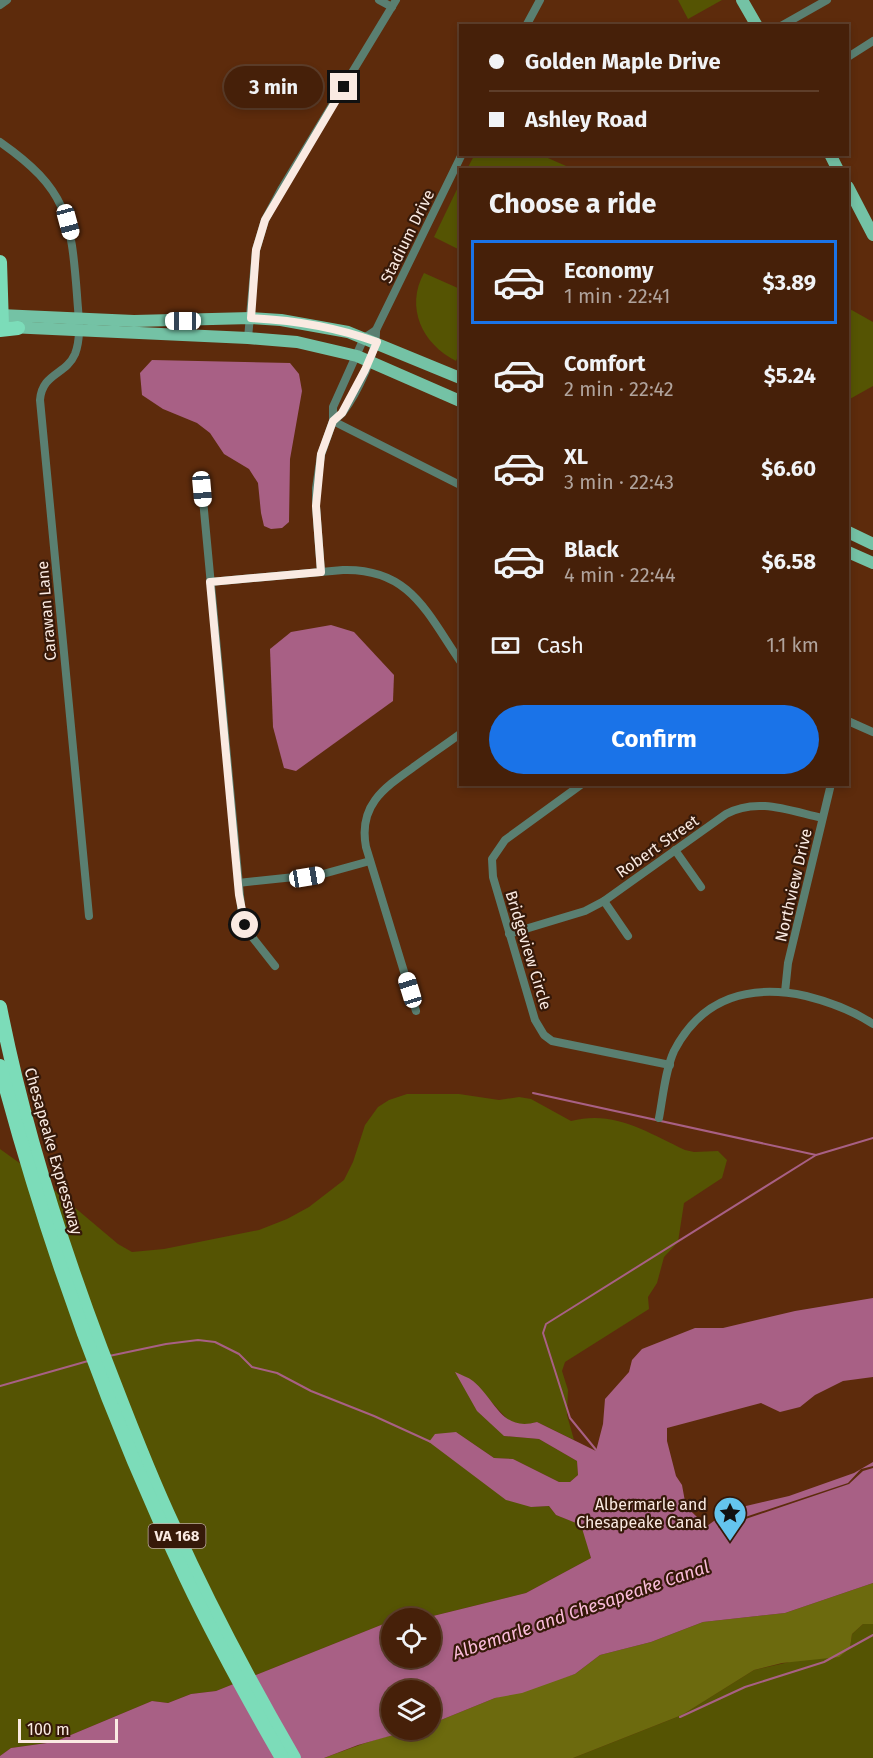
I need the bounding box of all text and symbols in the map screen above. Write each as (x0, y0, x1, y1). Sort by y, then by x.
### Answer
text: Golden Maple Drive (525, 48, 721, 75)
callout: 3 min (224, 66, 323, 108)
route end (330, 73, 357, 100)
text: 3 min (249, 75, 298, 99)
text: Ashley Road (525, 106, 647, 133)
street label: Stadium Drive (377, 186, 438, 286)
text: Choose a ride (489, 188, 656, 220)
car (55, 202, 81, 242)
icon: car (492, 255, 546, 309)
text: Economy (564, 257, 653, 284)
text: $3.89 (762, 269, 816, 296)
text: 1 min · 22:41 (564, 284, 671, 308)
car (165, 312, 201, 330)
icon: car (492, 348, 546, 402)
text: Comfort (564, 350, 645, 377)
text: $5.24 (764, 362, 816, 389)
text: 2 min · 22:42 (564, 377, 674, 401)
icon: car (492, 441, 546, 495)
text: XL (564, 443, 588, 470)
text: $6.60 (761, 455, 816, 482)
car (191, 470, 213, 508)
text: 3 min · 22:43 (564, 470, 674, 494)
icon: car (492, 534, 546, 588)
text: Black (564, 536, 619, 563)
text: $6.58 (761, 548, 816, 575)
street label: Carawan Lane (33, 560, 60, 662)
text: 4 min · 22:44 (564, 563, 676, 587)
icon: cash (489, 629, 522, 662)
text: Cash (537, 632, 584, 659)
text: 1.1 km (766, 633, 819, 657)
button: Confirm (489, 705, 819, 774)
street label: Robert Street (612, 811, 702, 882)
street label: Northview Drive (771, 827, 816, 944)
car (288, 865, 326, 889)
street label: Bridgeview Circle (501, 888, 556, 1012)
route start (231, 911, 258, 938)
car (396, 970, 424, 1010)
street label: Chesapeake Expressway (21, 1065, 87, 1237)
place label: Albermarle and Chesapeake Canal (576, 1495, 707, 1532)
place icon: Albermarle and Chesapeake Canal (712, 1495, 748, 1542)
road number: VA 168 (148, 1524, 206, 1548)
water label: Albemarle and Chesapeake Canal (449, 1556, 712, 1665)
map controls (381, 1608, 441, 1740)
button: locate (381, 1608, 441, 1668)
button: layers (381, 1680, 441, 1740)
scale bar (18, 1716, 118, 1744)
text: 100 m (27, 1720, 70, 1739)

